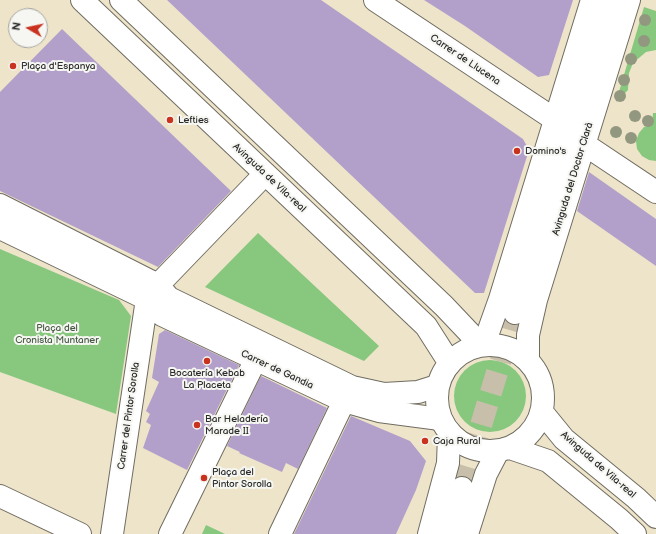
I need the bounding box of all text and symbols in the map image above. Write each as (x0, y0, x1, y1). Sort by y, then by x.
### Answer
north arrow (8, 8, 48, 48)
text: N (10, 21, 24, 31)
street label: Carrer de Llucena (427, 32, 503, 88)
place label: Plaça d'Espanya (21, 60, 95, 72)
marker: Plaça d'Espanya (8, 61, 18, 71)
place label: Lefties (178, 114, 209, 126)
marker: Lefties (165, 115, 175, 125)
street label: Avinguda del Doctor Clarà (550, 121, 596, 237)
street label: Avinguda de Vila-real (230, 141, 308, 215)
place label: Domino's (525, 145, 566, 157)
marker: Domino's (512, 146, 522, 156)
park label: Plaça del Cronista Muntaner (15, 322, 99, 346)
street label: Carrer de Gandia (239, 348, 315, 392)
marker: Bocatería Kebab La Placeta (202, 356, 212, 366)
street label: Carrer del Pintor Sorolla (116, 361, 142, 471)
place label: Bocatería Kebab La Placeta (169, 367, 245, 390)
place label: Bar Heladería Marade II (205, 413, 268, 436)
marker: Bar Heladería Marade II (192, 420, 202, 430)
street label: Avinguda de Vila-real (558, 429, 638, 501)
place label: Caja Rural (433, 435, 480, 447)
marker: Caja Rural (420, 436, 430, 446)
place label: Plaça del Pintor Sorolla (212, 466, 272, 490)
marker: Plaça del Pintor Sorolla (199, 473, 209, 483)

